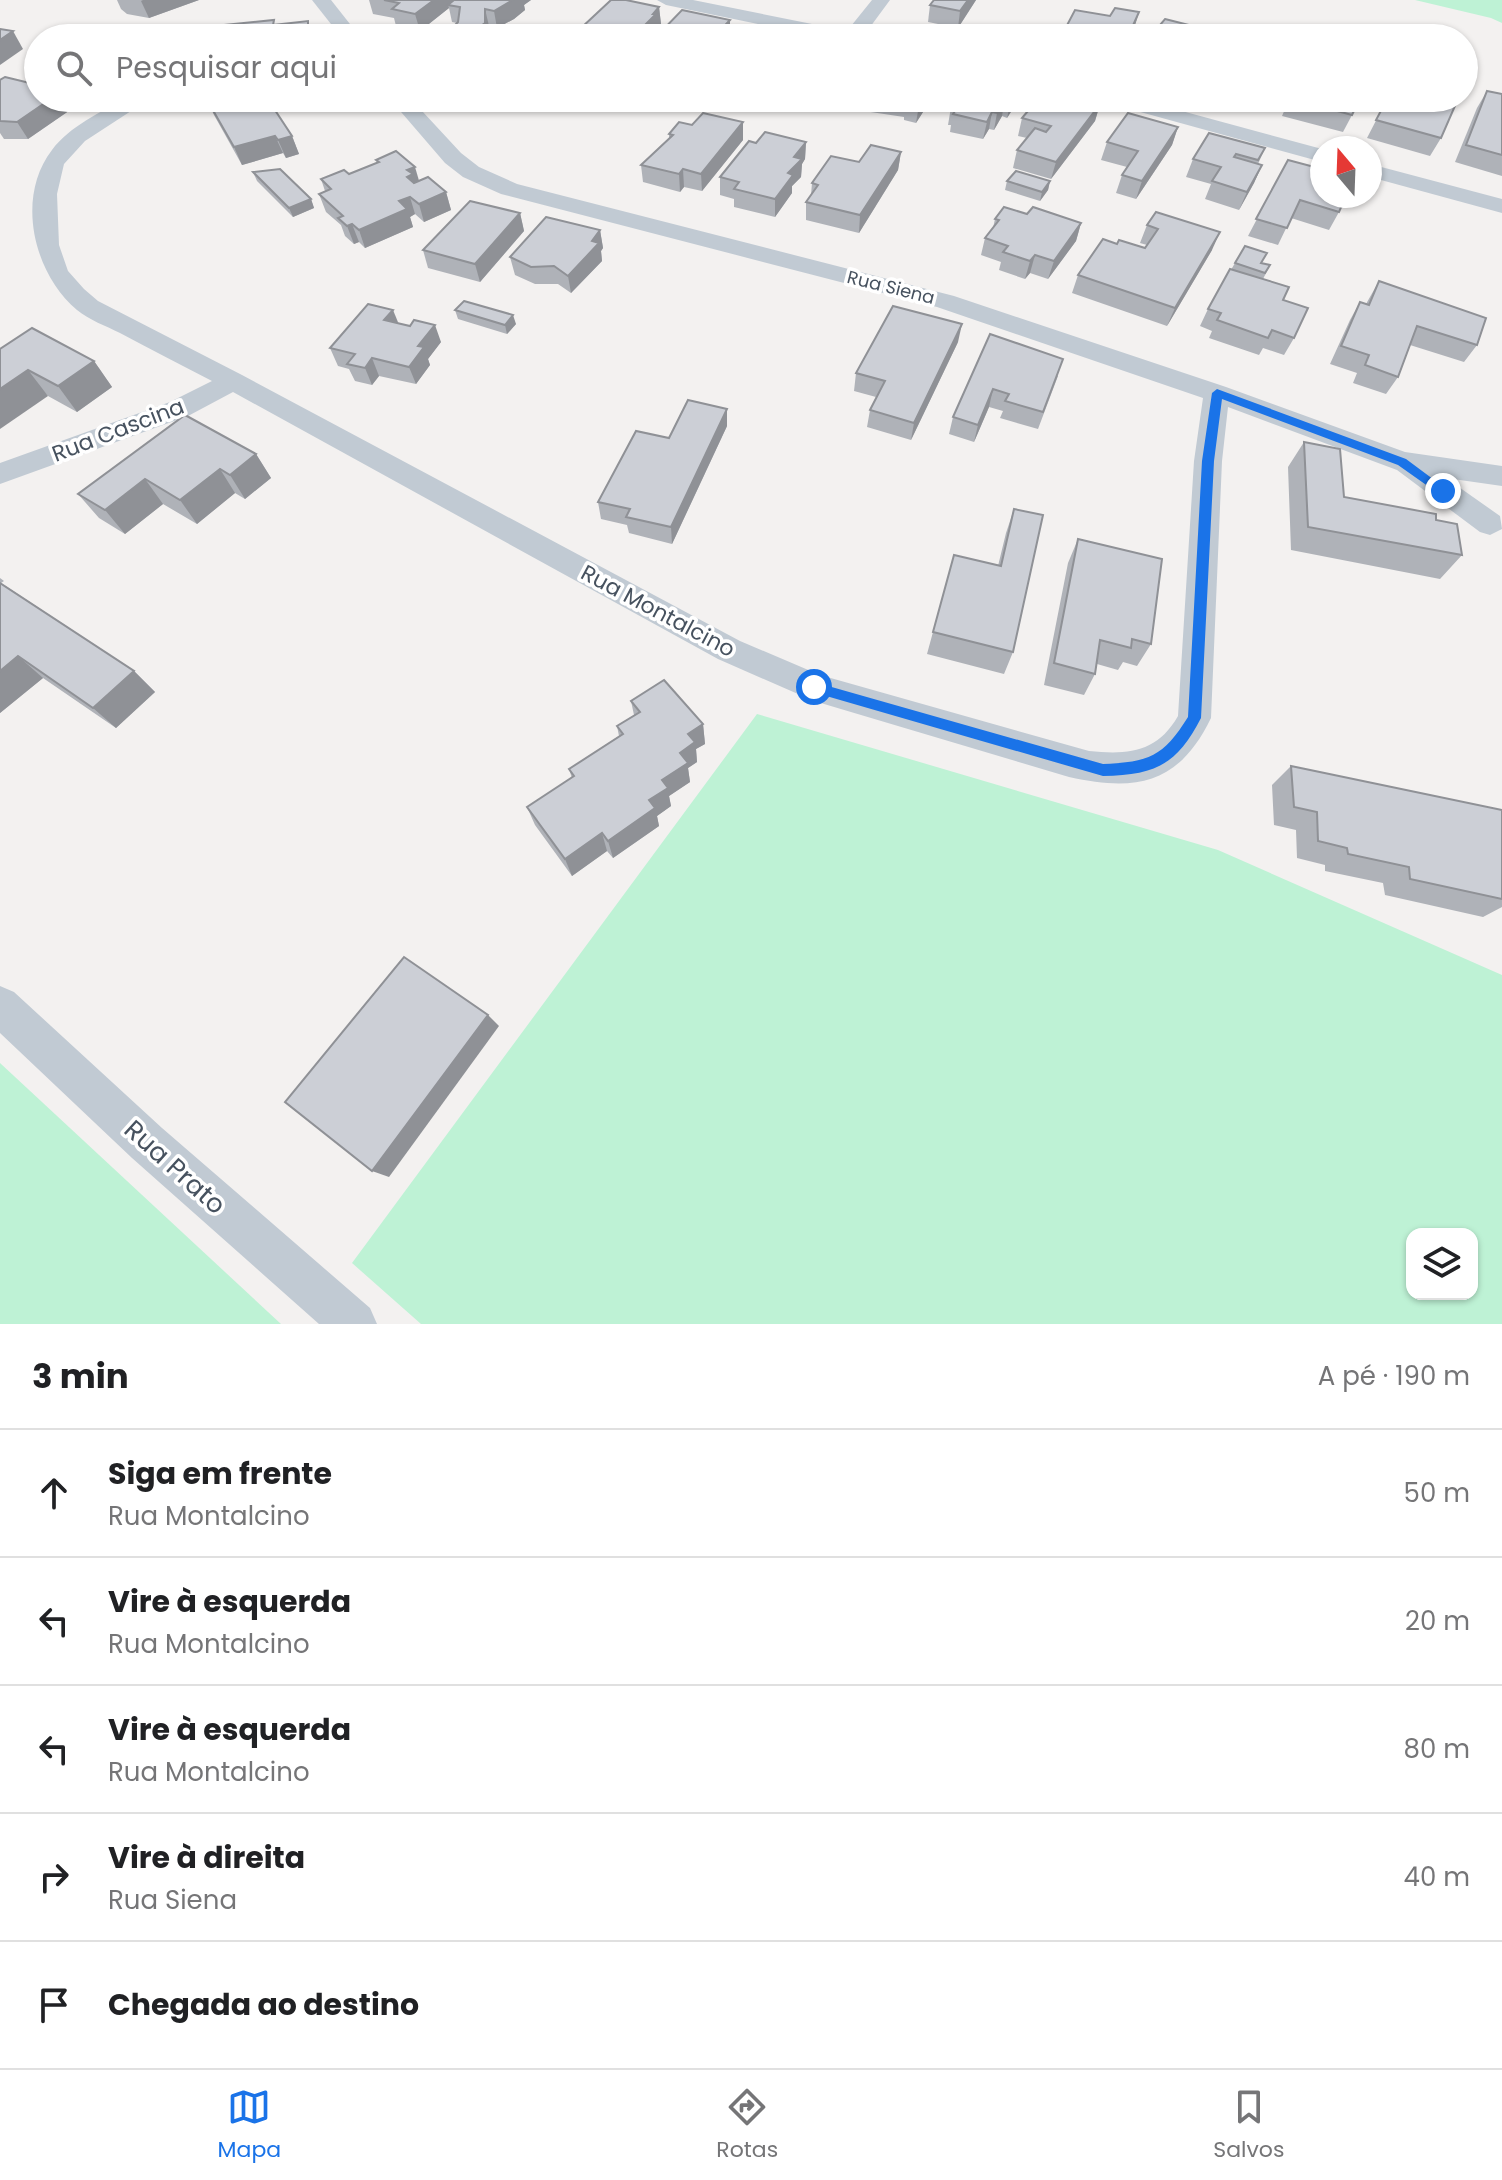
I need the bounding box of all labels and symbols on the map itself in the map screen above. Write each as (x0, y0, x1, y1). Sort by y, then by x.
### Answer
north arrow (1310, 136, 1382, 208)
street label: Rua Siena (845, 264, 937, 310)
street label: Rua Cascina (47, 391, 189, 469)
route end (1425, 473, 1461, 509)
street label: Rua Montalcino (575, 557, 741, 665)
route start (796, 669, 832, 705)
street label: Rua Prato (116, 1112, 234, 1222)

